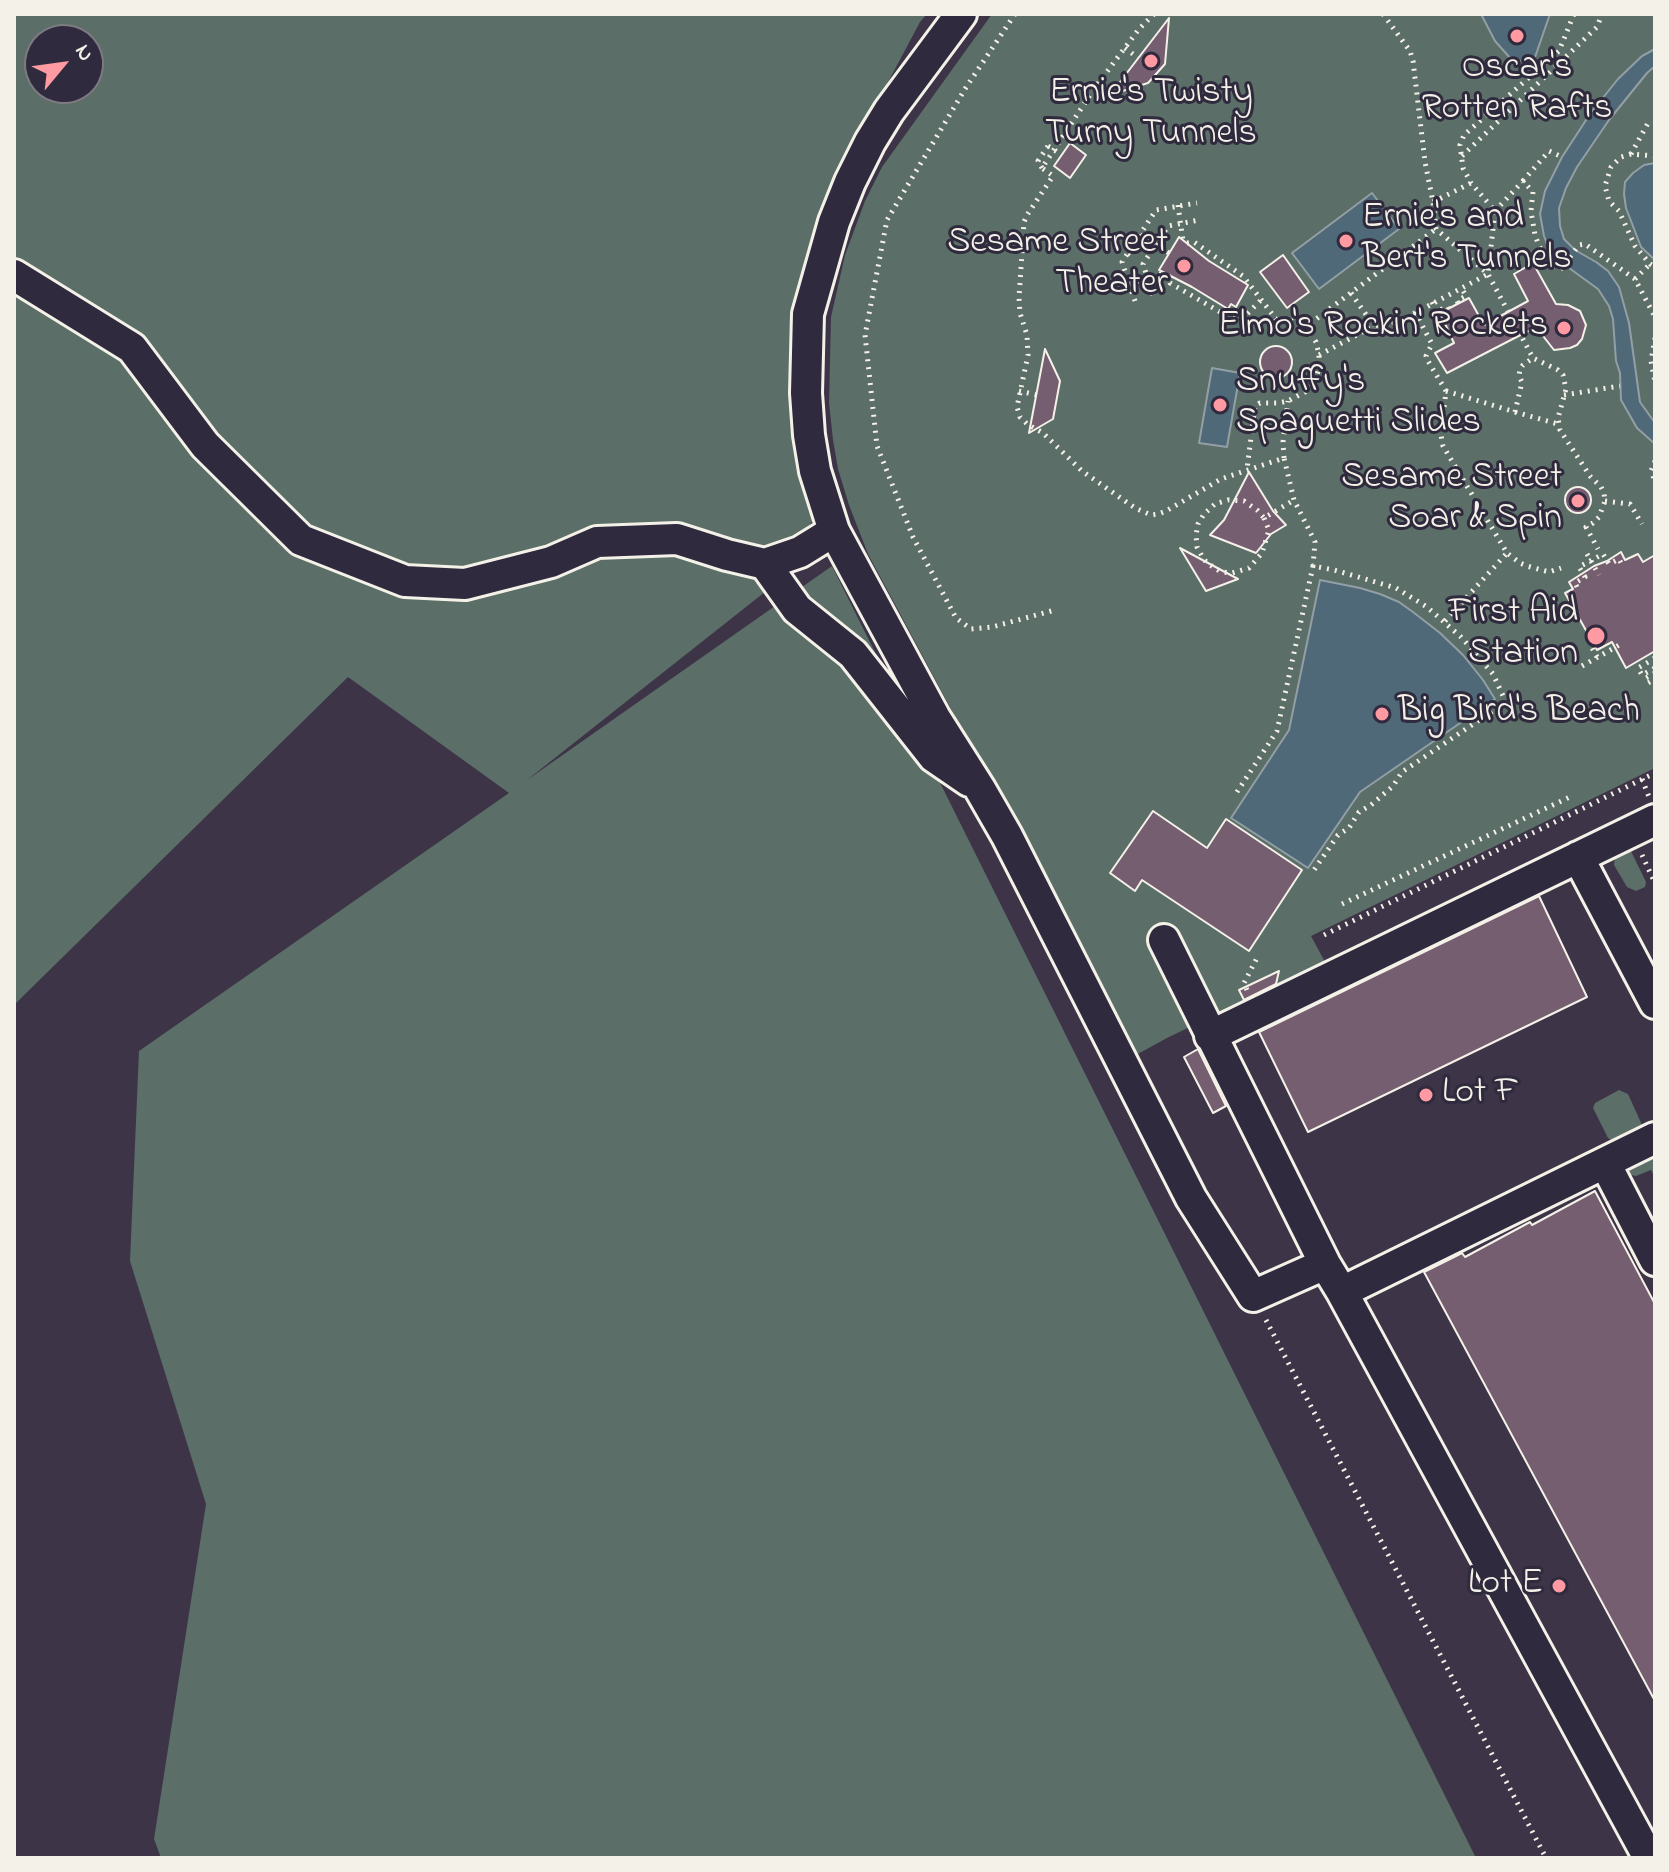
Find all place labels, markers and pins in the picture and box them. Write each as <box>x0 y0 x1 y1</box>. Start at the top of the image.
marker: Oscar's Rotten Rafts <box>1508 27 1526 45</box>
place label: Oscar's Rotten Rafts <box>1422 48 1612 133</box>
marker: Ernie's Twisty Turny Tunnels <box>1142 52 1160 70</box>
place label: Ernie's Twisty Turny Tunnels <box>1045 73 1257 158</box>
place label: Ernie's and Bert's Tunnels <box>1362 198 1572 283</box>
place label: Sesame Street Theater <box>947 223 1168 308</box>
marker: Ernie's and Bert's Tunnels <box>1337 232 1355 250</box>
marker: Sesame Street Theater <box>1175 257 1193 275</box>
place label: Elmo's Rockin' Rockets <box>1218 306 1548 350</box>
marker: Elmo's Rockin' Rockets <box>1555 319 1573 337</box>
place label: Snuffy's Spaguetti Slides <box>1236 362 1481 447</box>
marker: Snuffy's Spaguetti Slides <box>1211 396 1229 414</box>
place label: Sesame Street Soar & Spin <box>1341 458 1562 543</box>
marker: Sesame Street Soar & Spin <box>1569 492 1587 510</box>
place label: First Aid Station <box>1449 593 1578 678</box>
marker: First Aid Station <box>1585 625 1607 647</box>
place label: Big Bird's Beach <box>1398 692 1640 736</box>
marker: Big Bird's Beach <box>1373 705 1391 723</box>
place label: Lot F <box>1442 1073 1518 1117</box>
marker: Lot F <box>1417 1086 1435 1104</box>
place label: Lot E <box>1468 1564 1543 1608</box>
marker: Lot E <box>1550 1577 1568 1595</box>

